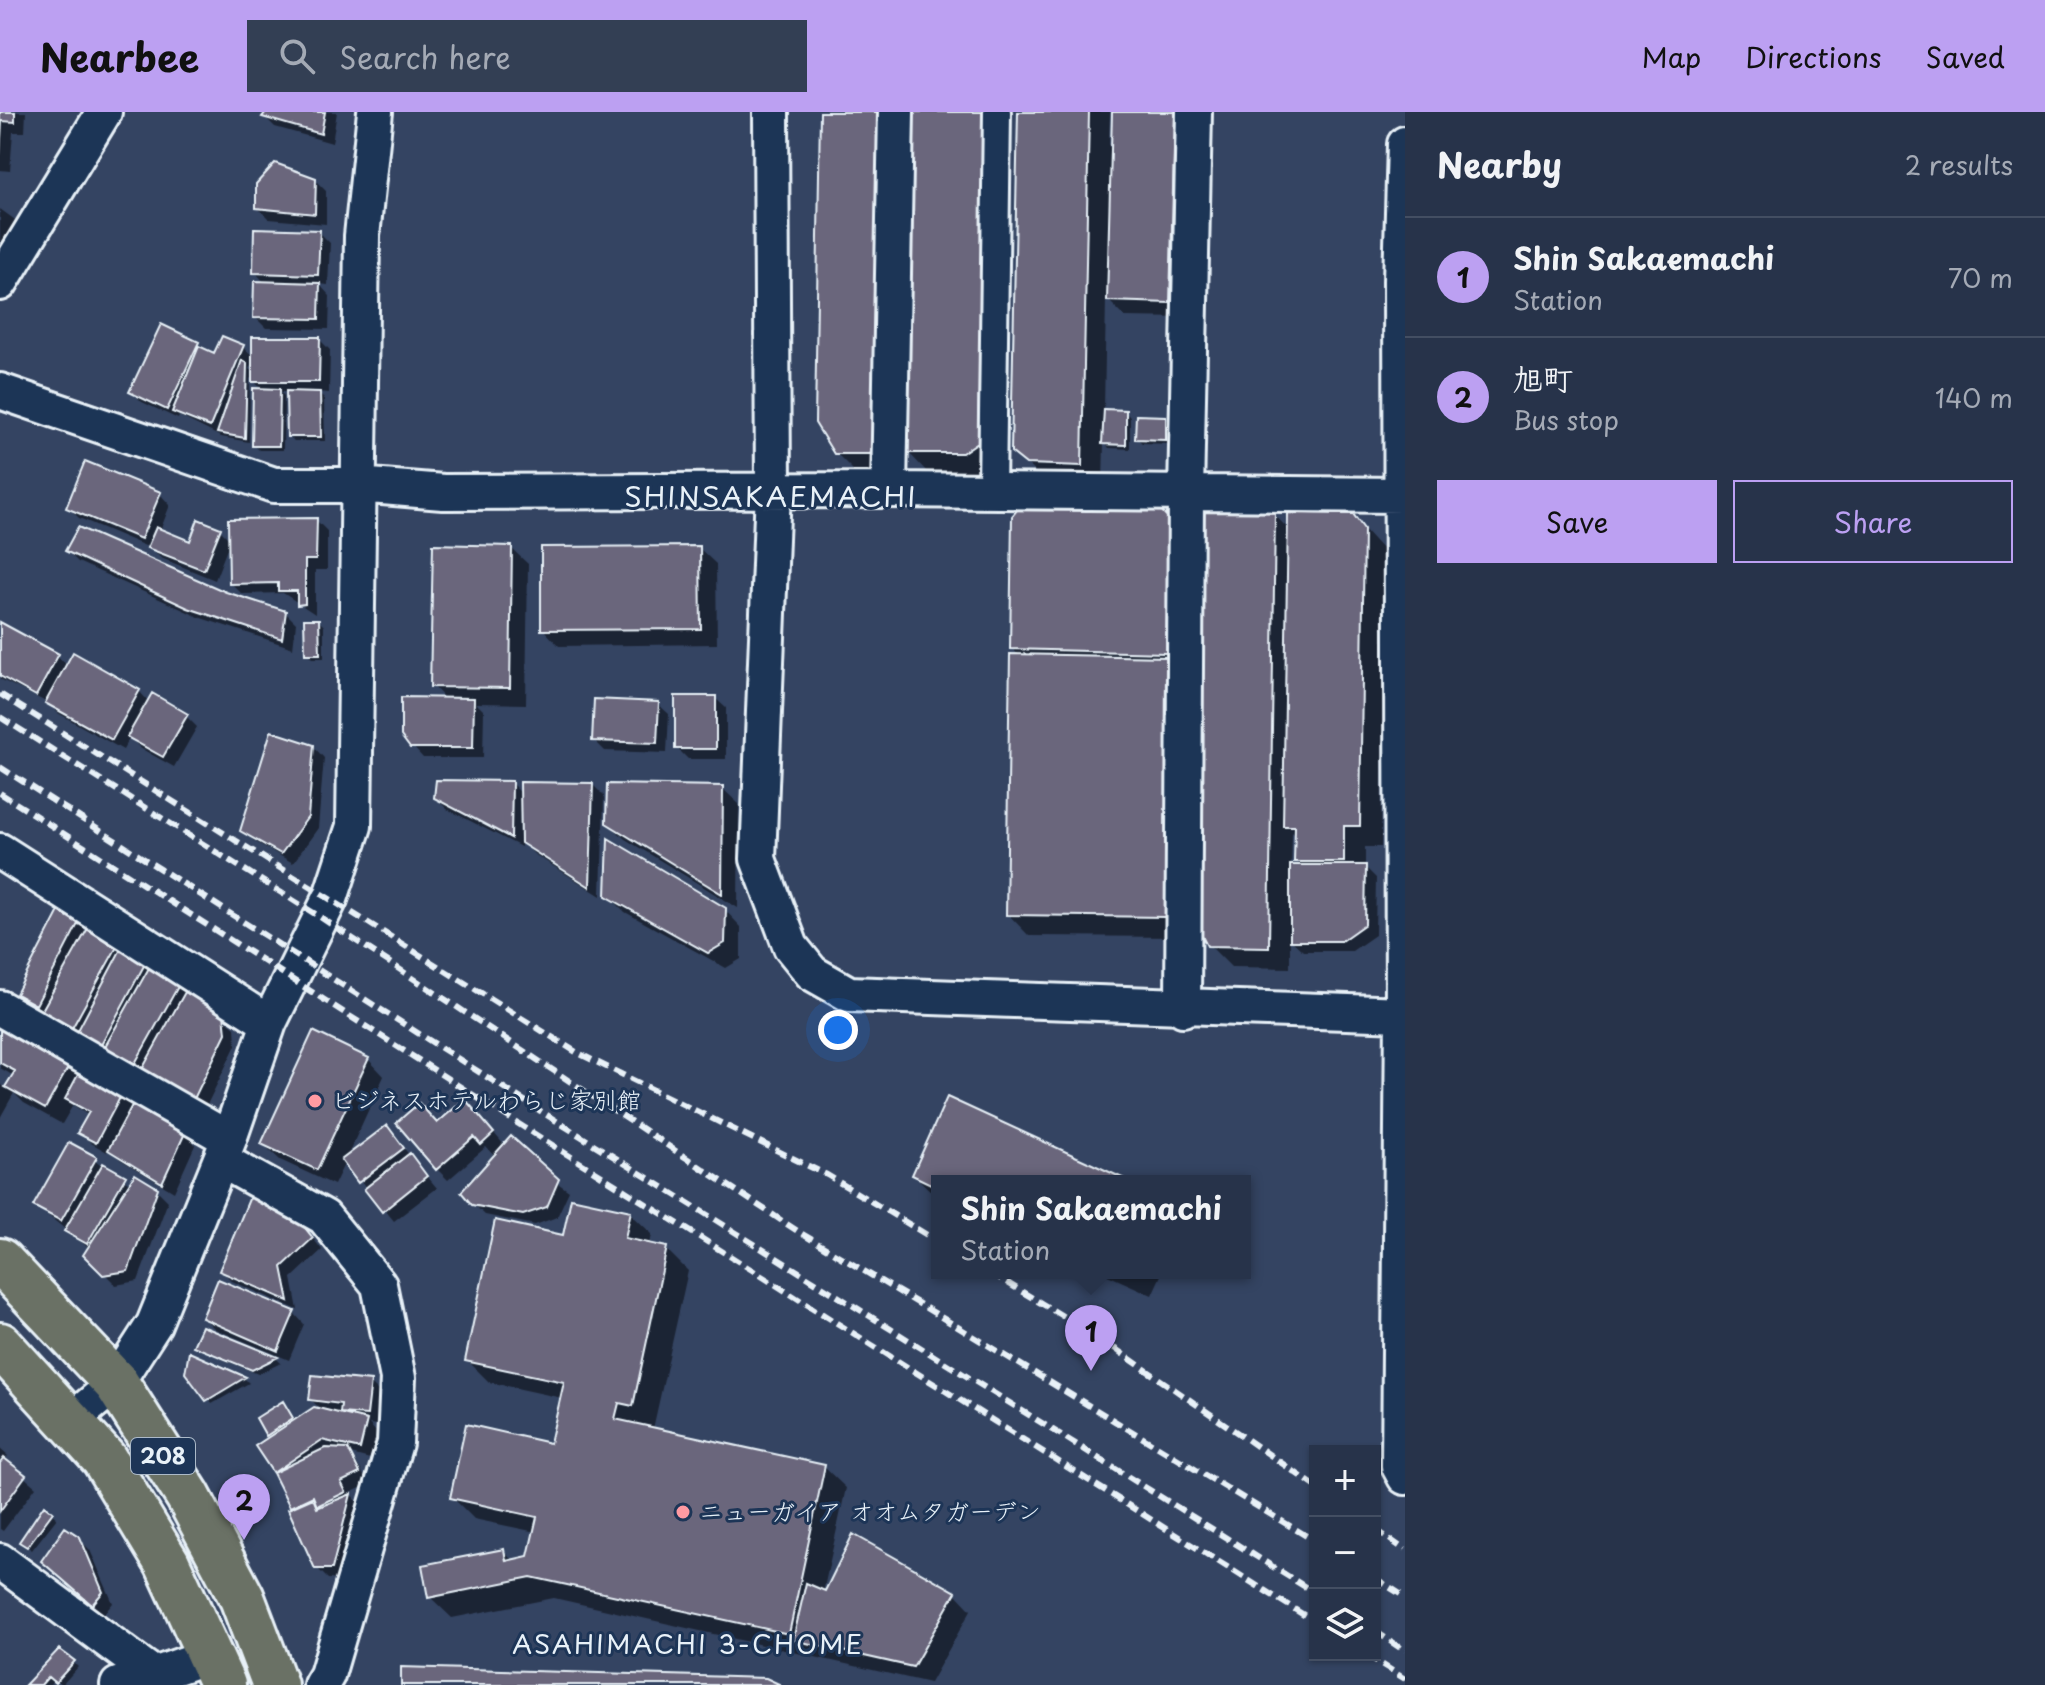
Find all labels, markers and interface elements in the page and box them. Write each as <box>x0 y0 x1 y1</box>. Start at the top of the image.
search box <box>247 20 807 92</box>
text: Nearbee <box>40 28 199 85</box>
icon: search <box>275 34 319 78</box>
text: Search here <box>339 34 511 79</box>
text: Map <box>1642 35 1701 78</box>
text: Directions <box>1745 35 1882 78</box>
text: Saved <box>1926 35 2005 78</box>
text: Nearby <box>1437 138 1562 190</box>
text: 2 results <box>1905 145 2013 184</box>
text: Shin Sakaemachi <box>1513 235 1774 280</box>
text: 1 <box>1457 258 1469 297</box>
text: 70 m <box>1948 258 2013 297</box>
text: Station <box>1513 280 1603 319</box>
text: 旭町 <box>1513 355 1573 400</box>
text: 2 <box>1454 378 1472 417</box>
text: 140 m <box>1935 378 2013 417</box>
text: Bus stop <box>1513 400 1619 439</box>
district label: SHINSAKAEMACHI <box>624 474 918 517</box>
button: Save <box>1437 480 1717 563</box>
button: Share <box>1733 480 2013 563</box>
your location <box>818 1010 858 1050</box>
place label: ビジネスホテルわらじ家別館 <box>331 1081 641 1117</box>
marker: ビジネスホテルわらじ家別館 <box>306 1092 324 1110</box>
popup <box>931 1175 1251 1279</box>
text: Shin Sakaemachi <box>960 1185 1222 1230</box>
text: Station <box>960 1230 1050 1269</box>
pin: 1 <box>1065 1305 1117 1371</box>
road number: 208 <box>131 1438 195 1474</box>
map controls <box>1309 1445 1381 1661</box>
button: + <box>1309 1445 1381 1517</box>
pin: 2 <box>218 1474 270 1540</box>
place label: ニューガイア オオムタガーデン <box>699 1492 1041 1528</box>
marker: ニューガイア オオムタガーデン <box>674 1503 692 1521</box>
button: − <box>1309 1517 1381 1589</box>
button: layers <box>1309 1589 1381 1661</box>
district label: ASAHIMACHI 3-CHOME <box>512 1624 864 1663</box>

